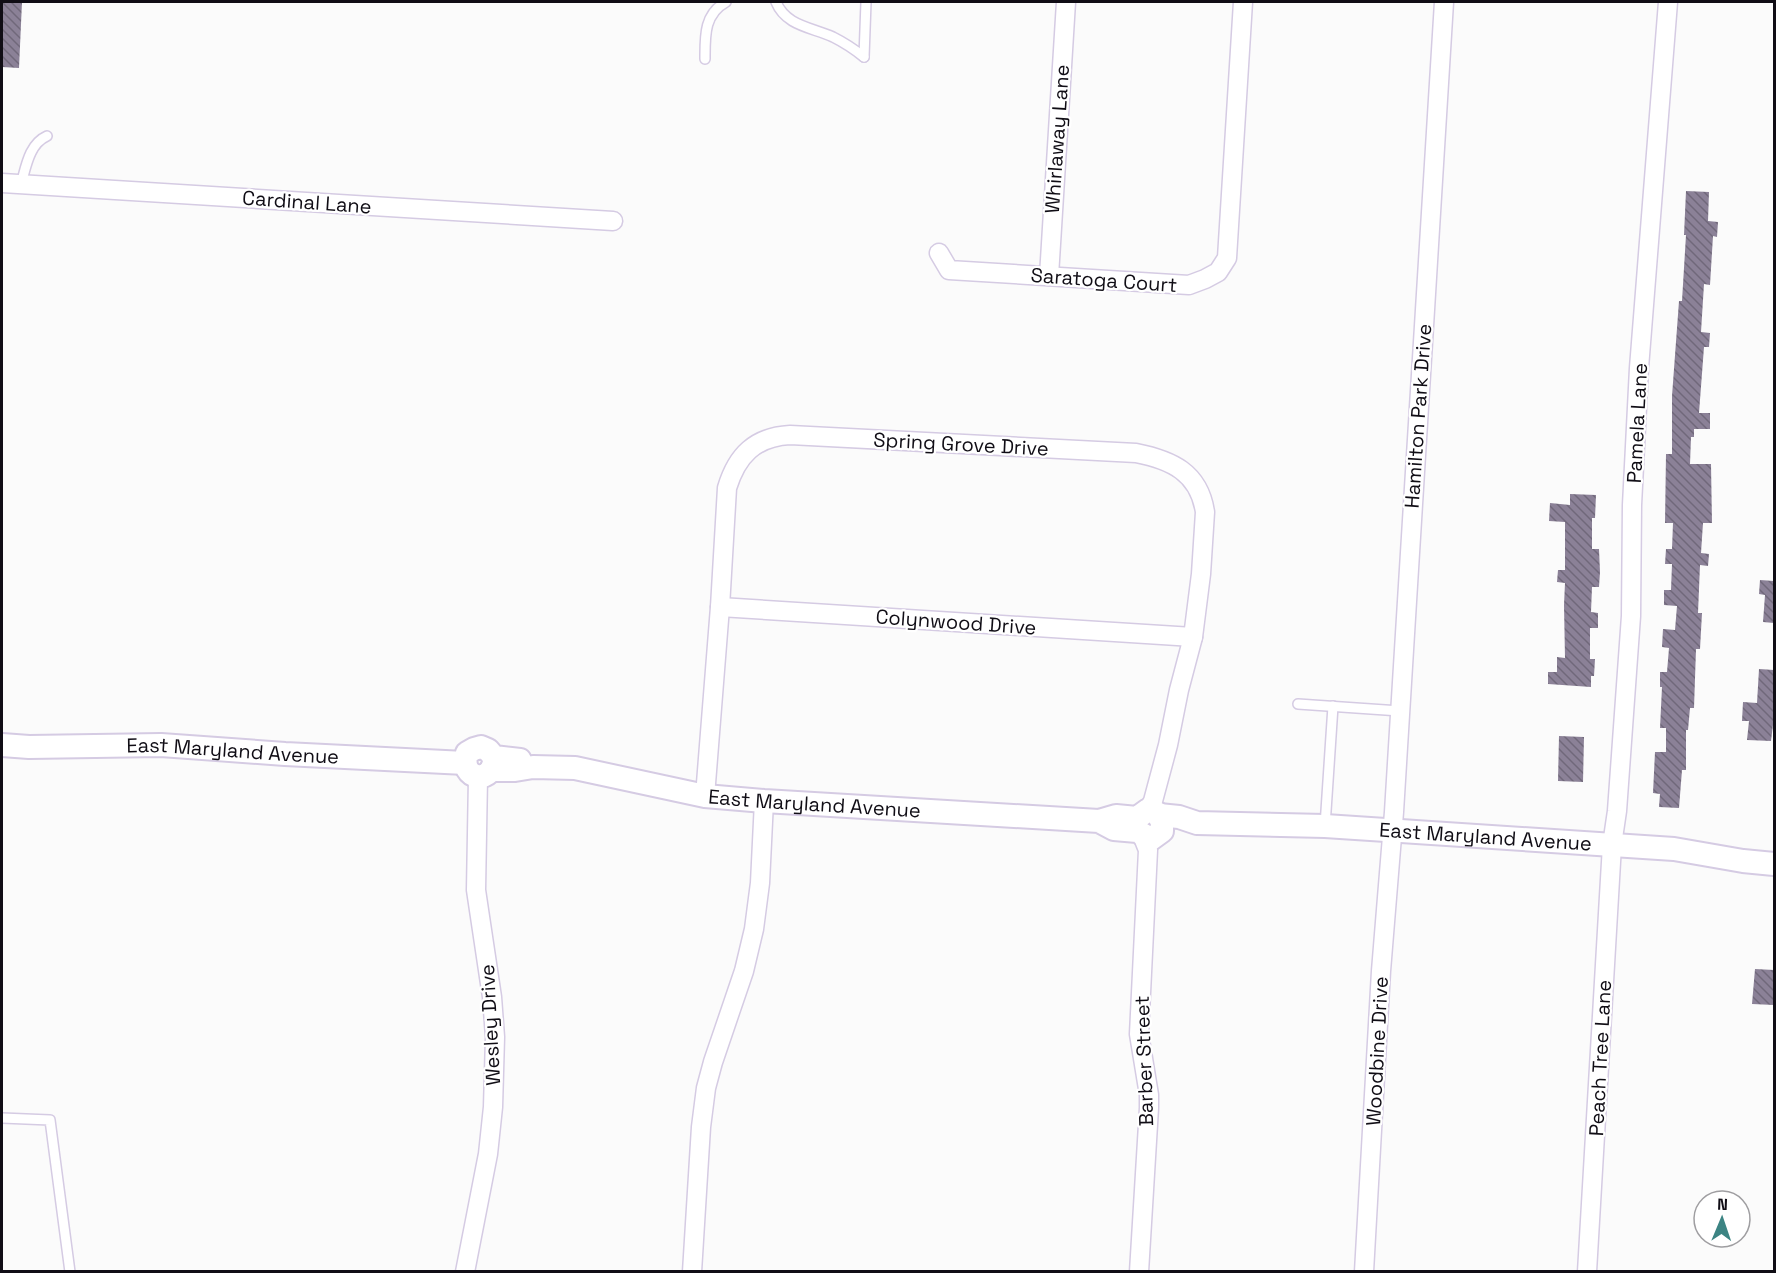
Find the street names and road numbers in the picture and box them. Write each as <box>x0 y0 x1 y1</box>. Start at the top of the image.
street label: Whirlaway Lane <box>1039 64 1075 214</box>
street label: Cardinal Lane <box>241 185 373 219</box>
street label: Saratoga Court <box>1030 262 1178 298</box>
street label: Hamilton Park Drive <box>1399 323 1437 509</box>
street label: Pamela Lane <box>1621 362 1653 484</box>
street label: Spring Grove Drive <box>873 426 1049 462</box>
street label: Colynwood Drive <box>875 603 1037 641</box>
street label: East Maryland Avenue <box>126 732 340 770</box>
street label: East Maryland Avenue <box>707 783 922 823</box>
street label: East Maryland Avenue <box>1378 817 1593 857</box>
street label: Wesley Drive <box>474 964 506 1086</box>
street label: Woodbine Drive <box>1360 976 1394 1126</box>
street label: Peach Tree Lane <box>1583 979 1617 1137</box>
street label: Barber Street <box>1129 995 1159 1127</box>

